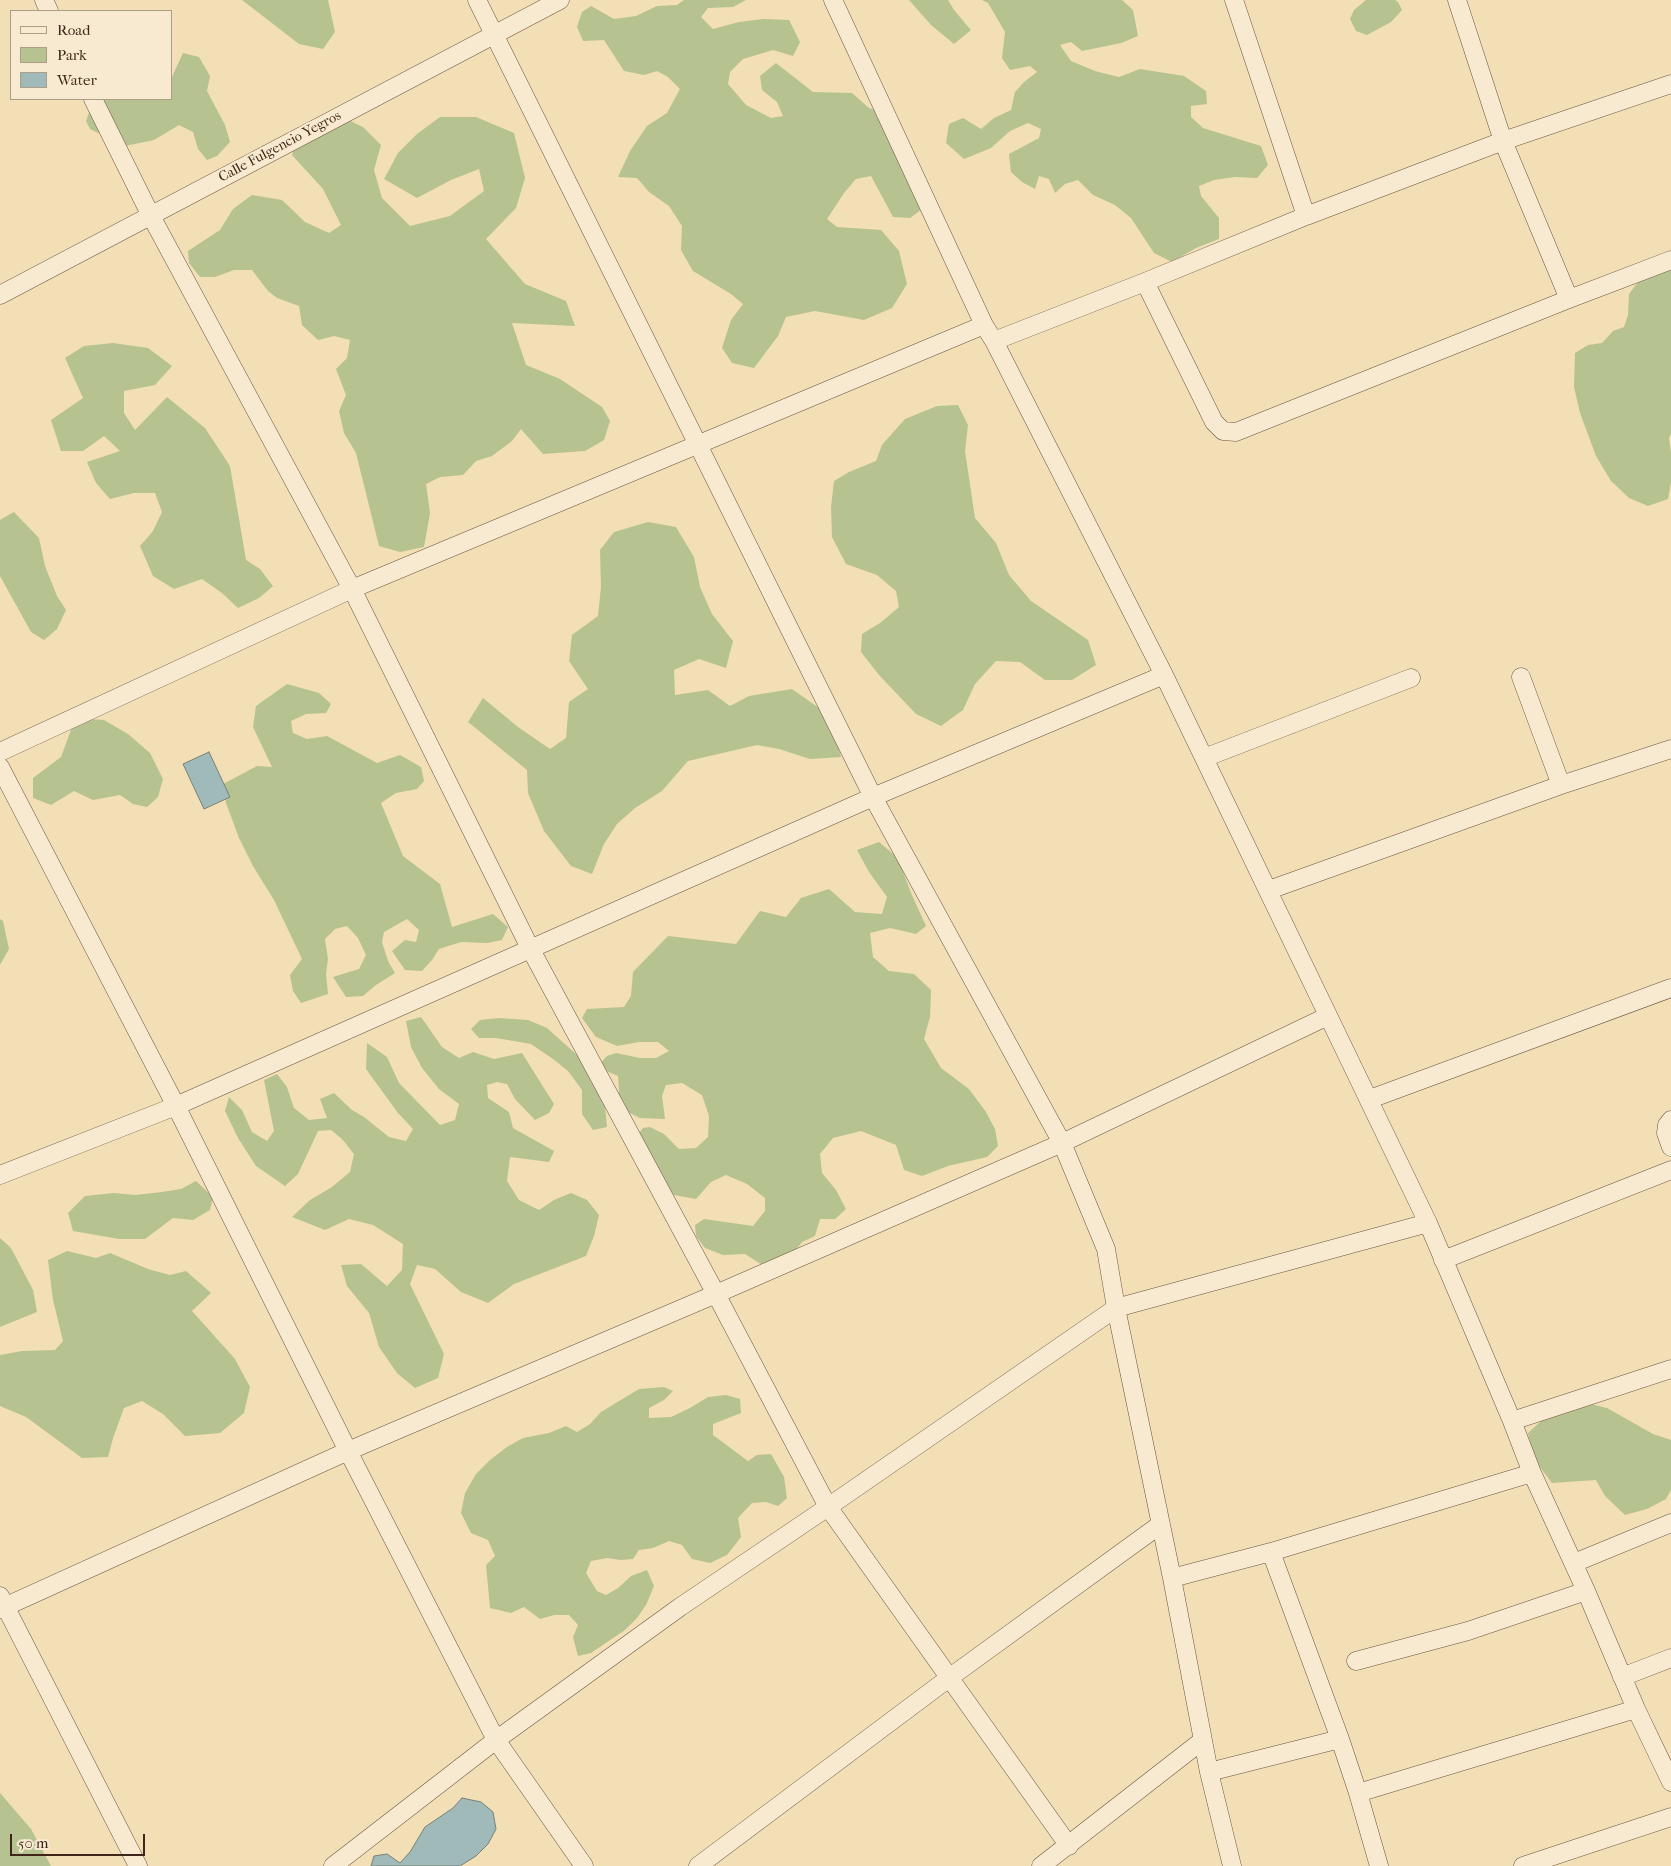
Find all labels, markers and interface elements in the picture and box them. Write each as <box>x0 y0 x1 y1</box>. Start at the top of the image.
legend <box>10 10 172 100</box>
text: Road <box>57 21 90 39</box>
text: Park <box>57 46 87 64</box>
text: Water <box>57 71 97 89</box>
street label: Calle Fulgencio Yegros <box>216 108 344 186</box>
scale bar <box>12 1824 148 1856</box>
text: 50 m <box>18 1834 48 1852</box>

